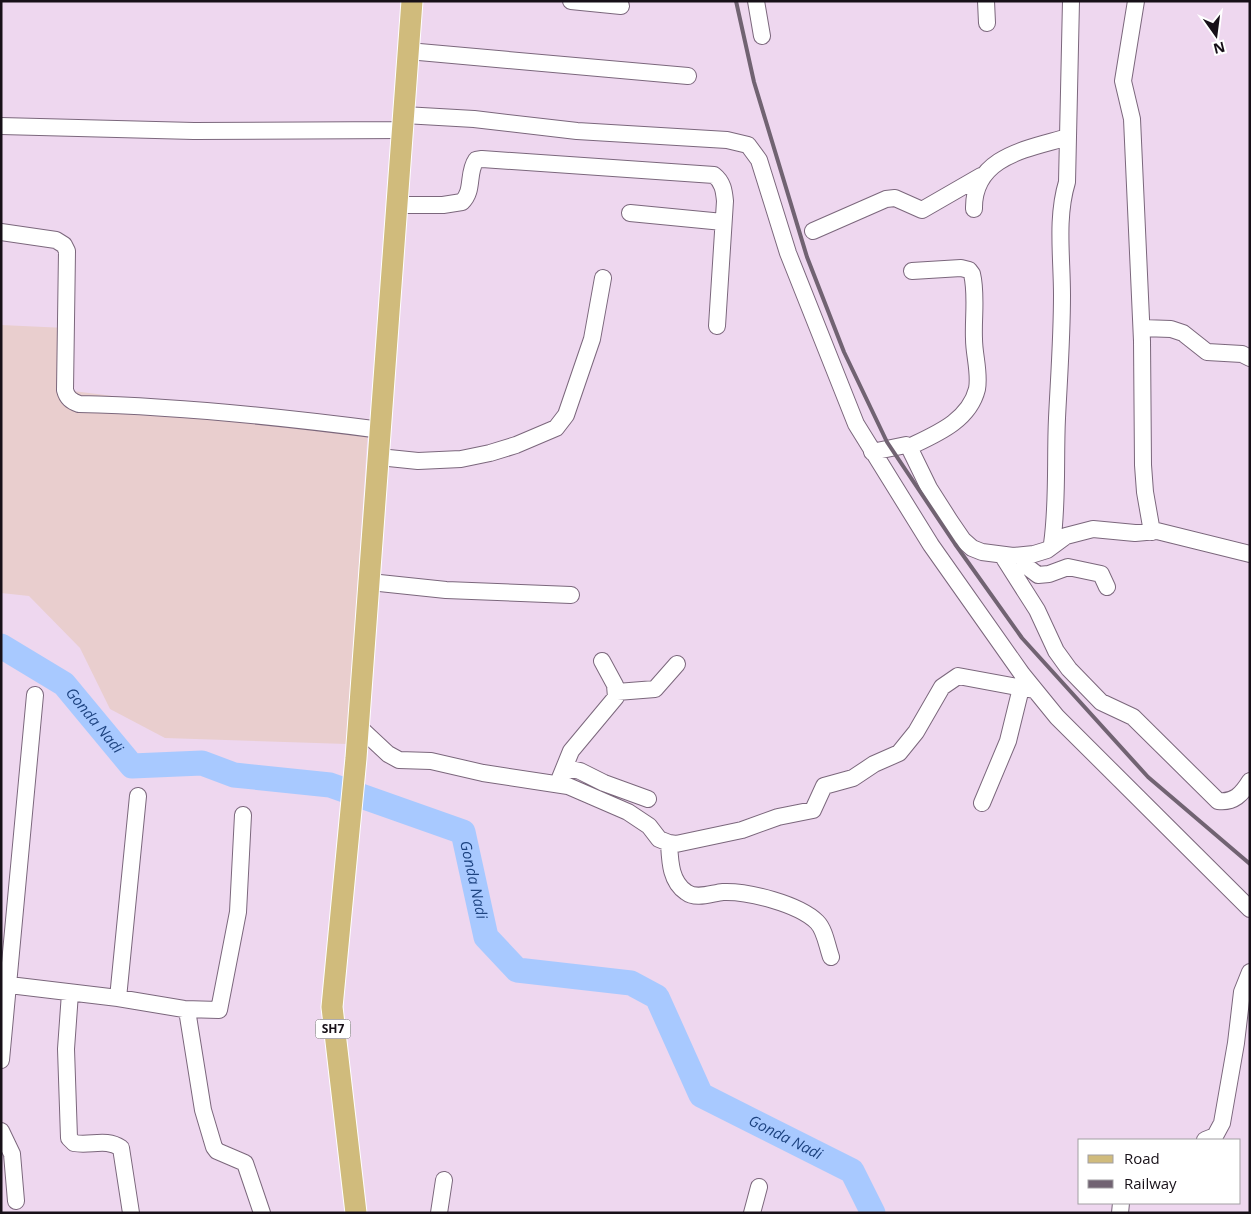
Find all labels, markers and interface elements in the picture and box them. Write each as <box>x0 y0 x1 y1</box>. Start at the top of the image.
north arrow <box>1191 10 1241 60</box>
text: N <box>1211 38 1227 59</box>
water label: Gonda Nadi <box>62 683 128 757</box>
water label: Gonda Nadi <box>456 839 493 921</box>
road number: SH7 <box>316 1020 350 1038</box>
water label: Gonda Nadi <box>746 1110 826 1164</box>
legend <box>1078 1139 1241 1204</box>
text: Road <box>1124 1148 1160 1168</box>
text: Railway <box>1124 1173 1177 1193</box>

